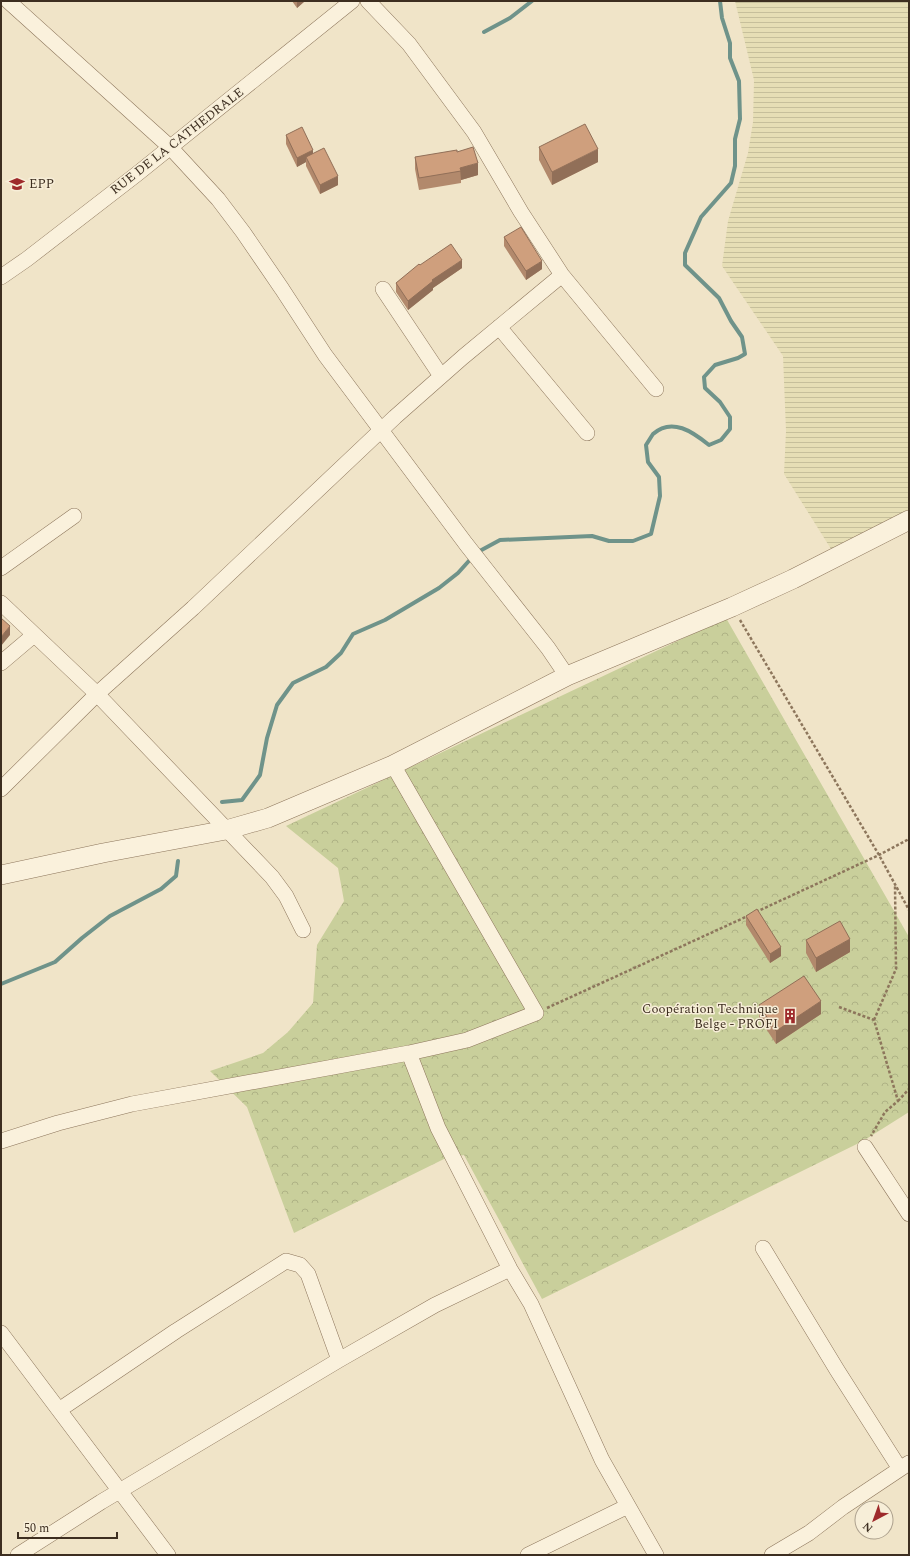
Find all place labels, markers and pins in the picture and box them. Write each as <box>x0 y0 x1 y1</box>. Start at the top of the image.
place label: EPP <box>29 174 54 194</box>
school or university icon: EPP <box>8 175 26 193</box>
place label: Coopération Technique Belge - PROFI <box>642 999 778 1034</box>
building icon: Coopération Technique Belge - PROFI <box>781 1007 799 1025</box>

